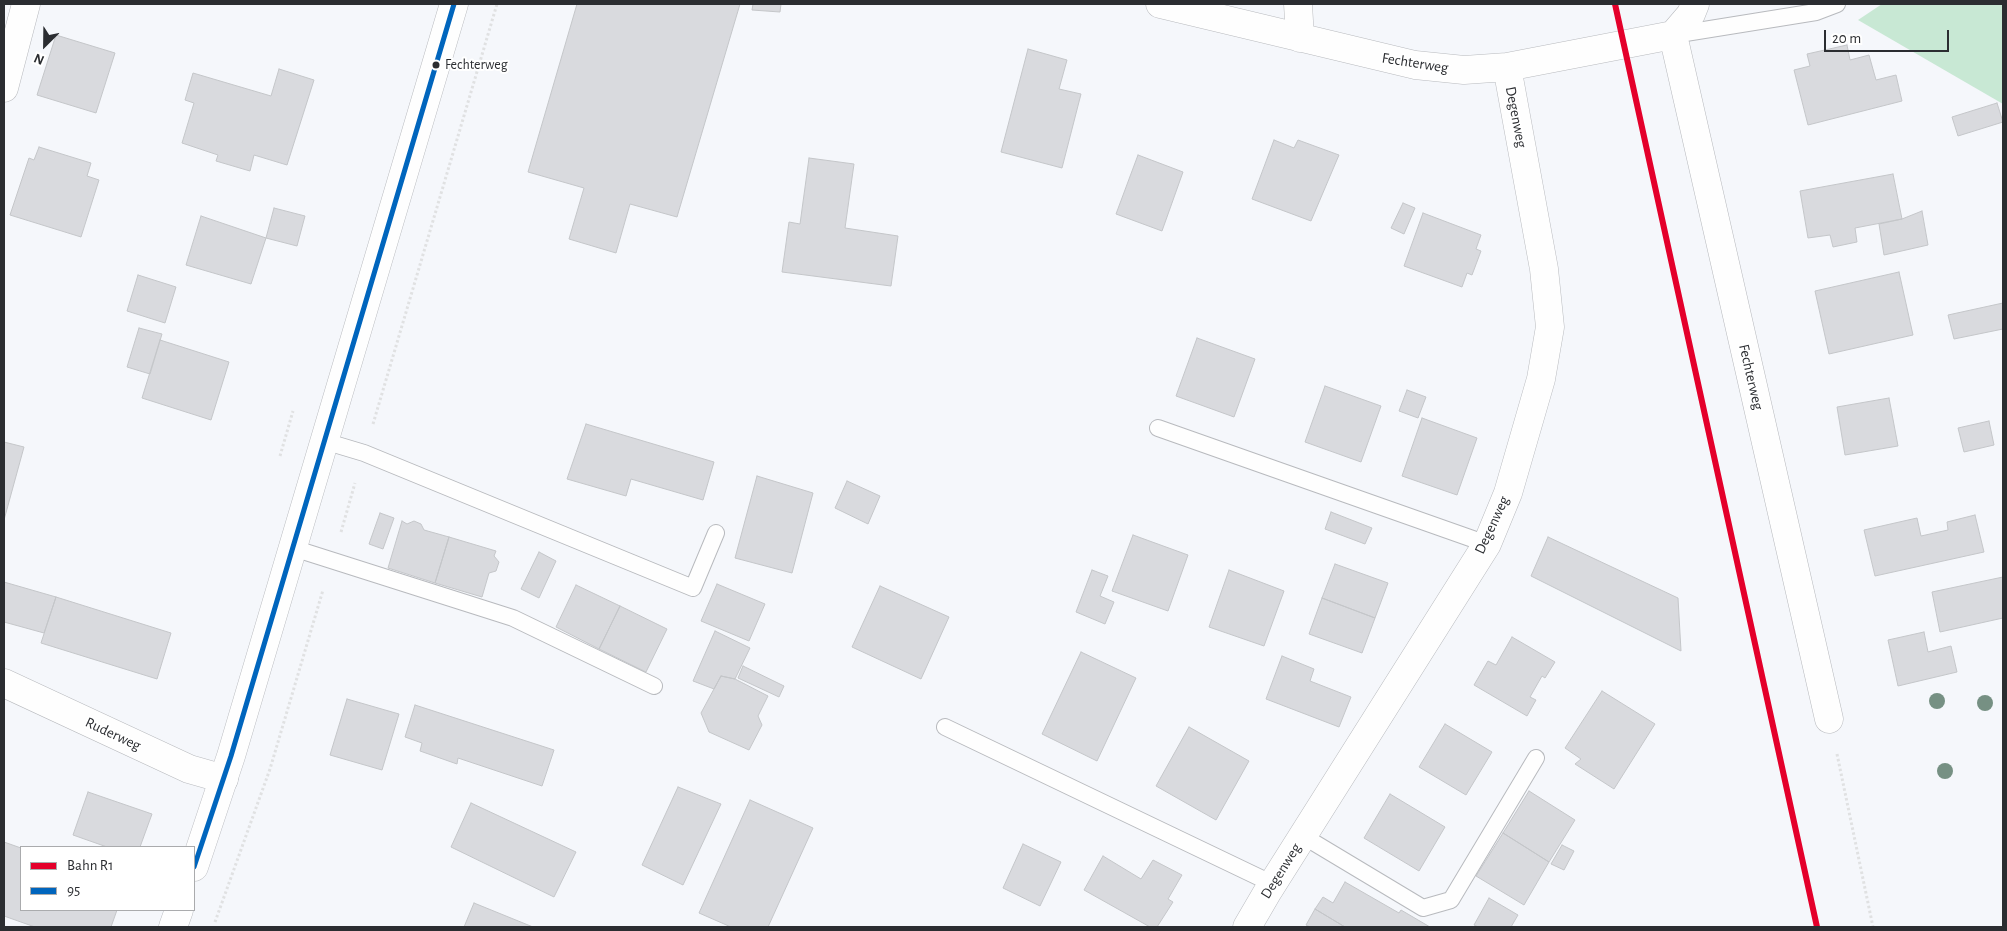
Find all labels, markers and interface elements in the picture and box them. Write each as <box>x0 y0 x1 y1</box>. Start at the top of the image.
north arrow <box>20 20 70 70</box>
scale bar <box>1827 20 1952 52</box>
text: 20 m <box>1832 31 1861 46</box>
street label: Fechterweg <box>1381 49 1449 77</box>
text: N <box>32 50 46 67</box>
place label: Fechterweg <box>445 57 507 73</box>
marker: Fechterweg <box>431 60 441 70</box>
street label: Degenweg <box>1501 85 1531 149</box>
street label: Fechterweg <box>1735 342 1767 412</box>
street label: Degenweg <box>1471 493 1513 557</box>
street label: Ruderweg <box>82 713 144 755</box>
street label: Degenweg <box>1257 840 1305 902</box>
legend <box>20 846 195 911</box>
text: Bahn R1 <box>67 858 113 873</box>
text: 95 <box>67 883 80 898</box>

